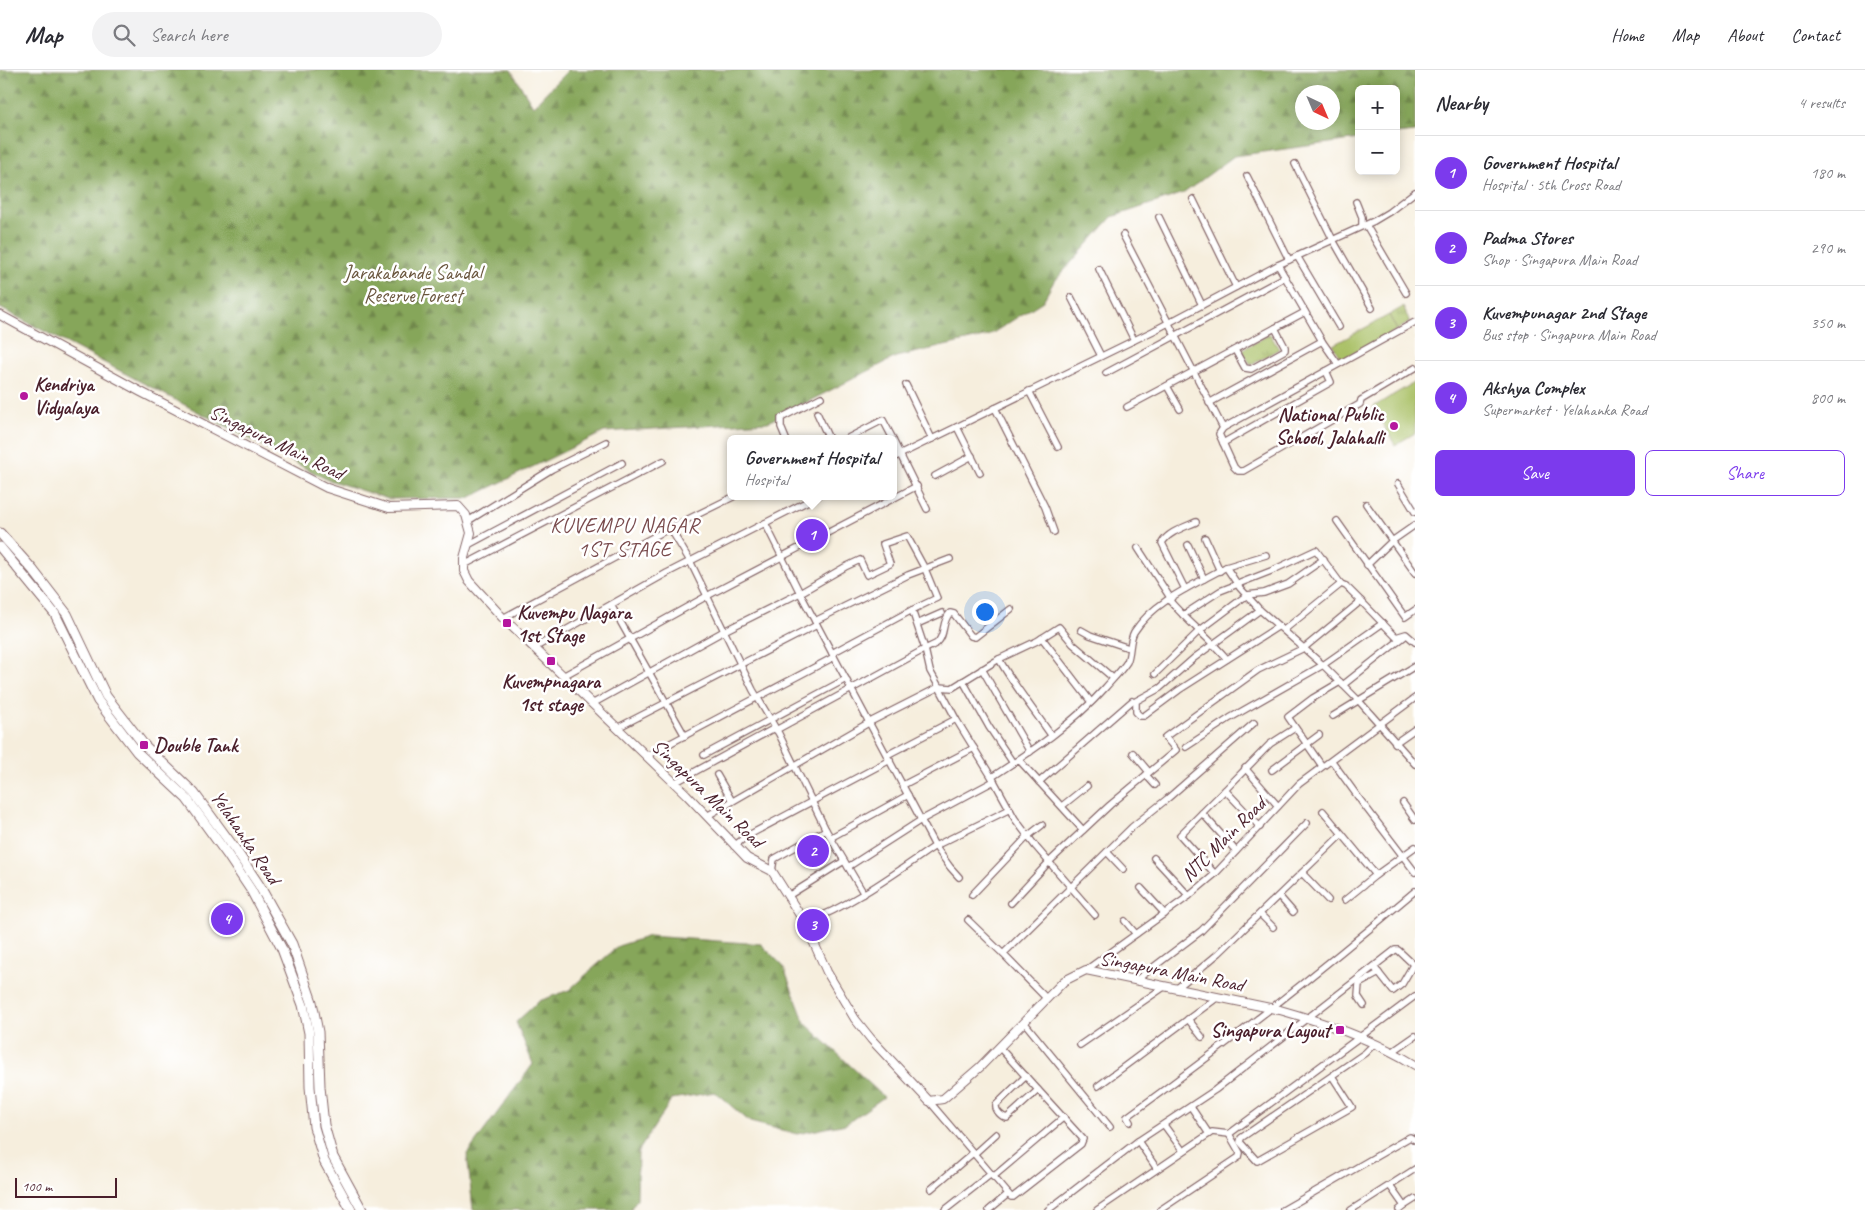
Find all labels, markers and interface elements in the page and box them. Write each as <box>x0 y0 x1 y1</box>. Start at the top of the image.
search box <box>92 12 442 57</box>
text: Map <box>25 20 62 50</box>
icon: search <box>110 21 138 49</box>
text: Search here <box>150 23 228 47</box>
text: Home <box>1611 24 1644 46</box>
text: Map <box>1672 24 1699 46</box>
text: About <box>1727 24 1763 46</box>
text: Contact <box>1791 24 1840 46</box>
north arrow <box>1295 85 1340 130</box>
map controls <box>1355 85 1400 175</box>
button: + <box>1355 85 1400 130</box>
text: Nearby <box>1435 90 1488 116</box>
text: 4 results <box>1798 93 1845 113</box>
button: − <box>1355 130 1400 175</box>
text: Government Hospital <box>1482 151 1616 175</box>
text: 1 <box>1447 163 1455 183</box>
text: 180 m <box>1811 163 1845 183</box>
text: Hospital · 5th Cross Road <box>1482 175 1620 195</box>
text: Padma Stores <box>1482 226 1573 250</box>
text: 2 <box>1447 238 1455 258</box>
text: 290 m <box>1811 238 1845 258</box>
text: Shop · Singapura Main Road <box>1482 250 1637 270</box>
park label: Jarakabande Sandal Reserve Forest <box>343 260 486 308</box>
text: Kuvempunagar 2nd Stage <box>1482 301 1646 325</box>
text: 3 <box>1447 313 1455 333</box>
text: 350 m <box>1811 313 1845 333</box>
text: Bus stop · Singapura Main Road <box>1482 325 1656 345</box>
place label: Kendriya Vidyalaya <box>34 372 100 421</box>
text: Akshya Complex <box>1482 376 1585 400</box>
text: 4 <box>1447 388 1455 408</box>
text: 800 m <box>1811 388 1845 408</box>
marker: Kendriya Vidyalaya <box>18 390 30 402</box>
street label: Singapura Main Road <box>205 399 351 487</box>
text: Supermarket · Yelahanka Road <box>1482 400 1647 420</box>
place label: National Public School, Jalahalli <box>1276 402 1387 450</box>
marker: National Public School, Jalahalli <box>1388 420 1400 432</box>
popup <box>727 435 897 500</box>
text: Government Hospital <box>745 446 879 470</box>
button: Save <box>1435 450 1635 496</box>
button: Share <box>1645 450 1845 496</box>
text: Hospital <box>745 470 789 490</box>
district label: KUVEMPU NAGAR 1ST STAGE <box>550 512 701 562</box>
pin: 1 <box>796 516 828 554</box>
your location <box>972 599 998 625</box>
place label: Kuvempu Nagara 1st Stage <box>517 600 633 648</box>
marker: Kuvempu Nagara 1st Stage <box>501 617 513 629</box>
marker: Kuvempnagara 1st stage <box>545 655 557 667</box>
place label: Kuvempnagara 1st stage <box>502 669 602 717</box>
place label: Double Tank <box>154 733 240 758</box>
street label: Singapura Main Road <box>646 733 771 855</box>
marker: Double Tank <box>138 739 150 751</box>
street label: Yelahanka Road <box>205 786 288 892</box>
street label: NTC Main Road <box>1176 790 1273 887</box>
pin: 2 <box>797 832 829 870</box>
pin: 4 <box>211 900 243 938</box>
pin: 3 <box>797 906 829 944</box>
street label: Singapura Main Road <box>1098 945 1249 998</box>
place label: Singapura Layout <box>1211 1018 1333 1044</box>
marker: Singapura Layout <box>1334 1024 1346 1036</box>
scale bar <box>15 1175 118 1198</box>
text: 100 m <box>22 1178 52 1195</box>

